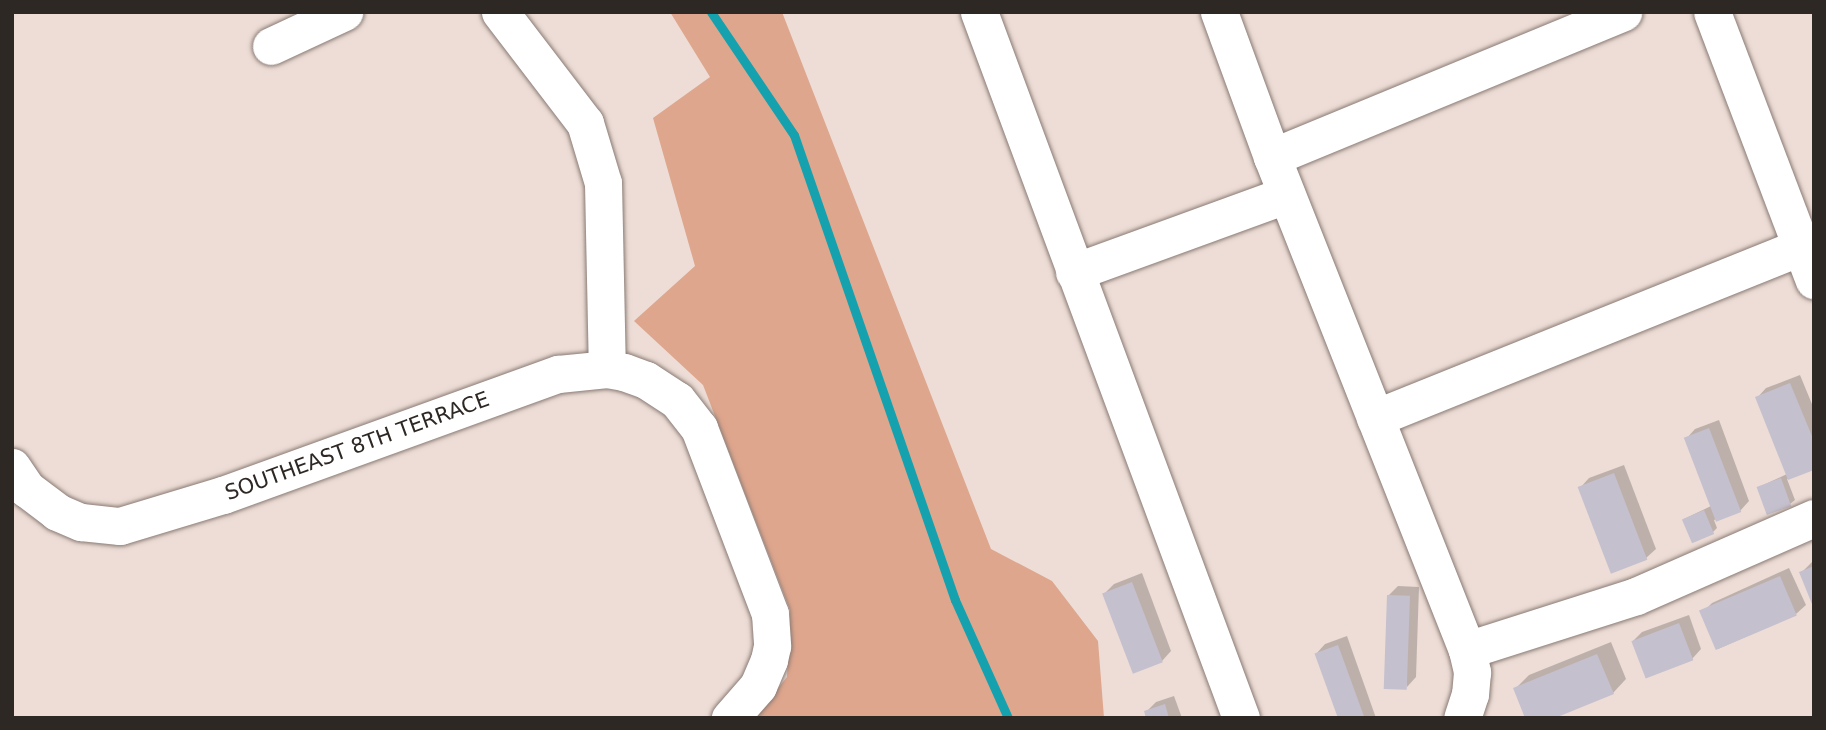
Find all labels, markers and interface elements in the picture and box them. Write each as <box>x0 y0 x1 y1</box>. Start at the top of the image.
street label: SOUTHEAST 8TH TERRACE <box>221 386 493 506</box>

